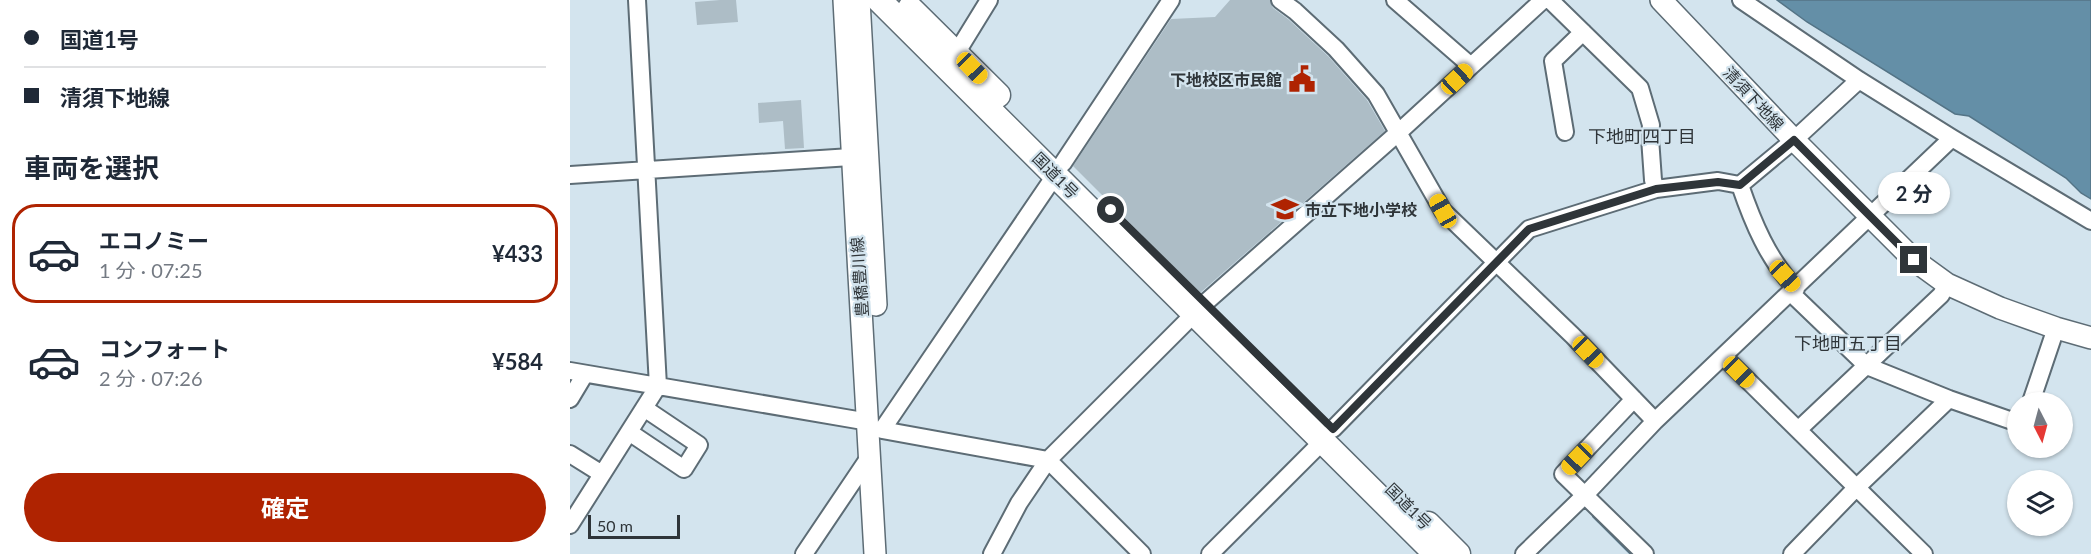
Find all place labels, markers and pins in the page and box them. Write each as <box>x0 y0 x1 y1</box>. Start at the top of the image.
public building icon: 下地校区市民館 <box>1287 64 1317 94</box>
place label: 下地校区市民館 <box>1170 70 1282 89</box>
school or university icon: 市立下地小学校 <box>1270 194 1300 224</box>
place label: 市立下地小学校 <box>1305 200 1417 219</box>

